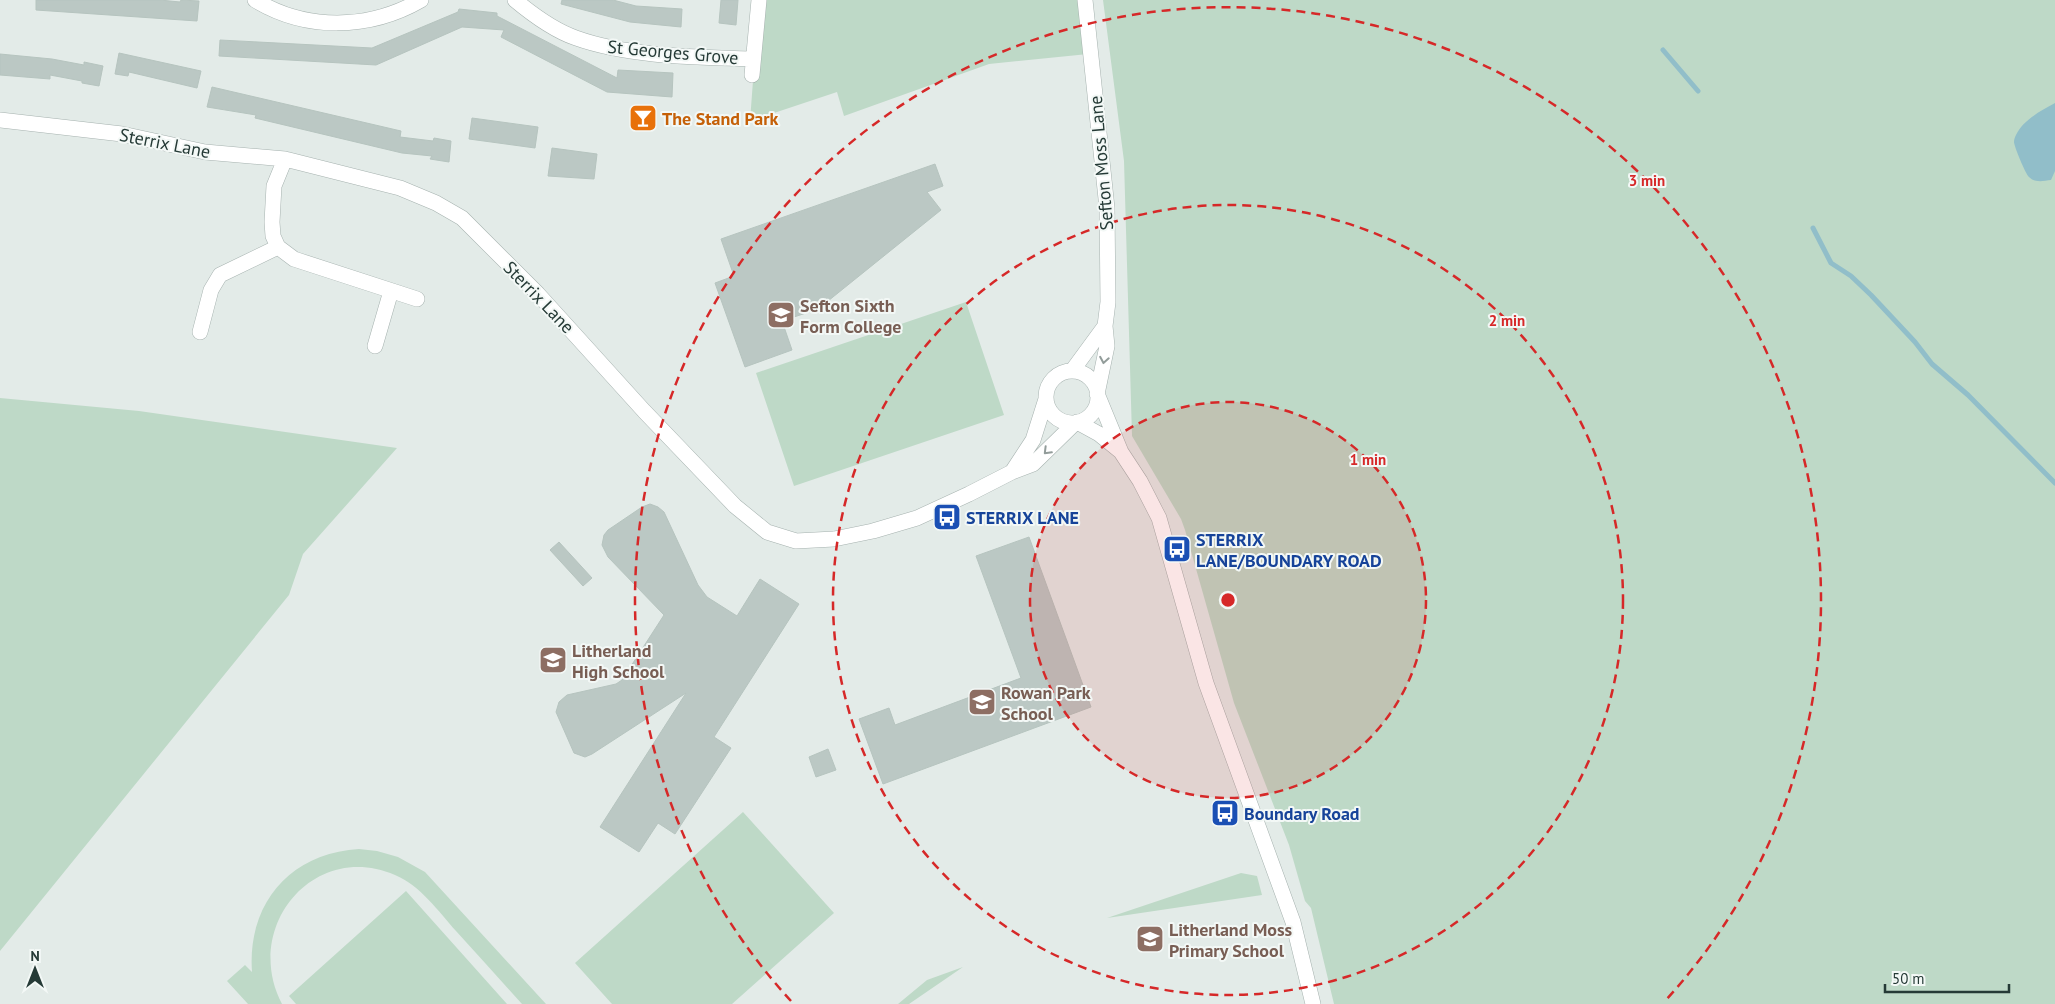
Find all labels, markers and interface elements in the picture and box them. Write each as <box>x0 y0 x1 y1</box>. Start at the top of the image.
street label: St Georges Grove <box>606 35 740 69</box>
street label: Sefton Moss Lane <box>1084 95 1118 231</box>
bar icon: The Stand Park <box>628 103 658 133</box>
place label: The Stand Park <box>662 107 779 130</box>
street label: Sterrix Lane <box>118 123 212 163</box>
text: 3 min <box>1629 171 1665 190</box>
street label: Sterrix Lane <box>499 256 579 338</box>
place label: Sefton Sixth Form College <box>800 294 901 338</box>
school or university icon: Sefton Sixth Form College <box>766 300 796 330</box>
text: 2 min <box>1489 311 1525 330</box>
one-way arrow <box>1100 356 1110 365</box>
one-way arrow <box>1043 446 1052 455</box>
text: 1 min <box>1350 450 1386 469</box>
bus stop icon: STERRIX LANE <box>932 502 962 532</box>
place label: STERRIX LANE <box>966 506 1079 529</box>
place label: STERRIX LANE/BOUNDARY ROAD <box>1196 528 1382 572</box>
bus stop icon: STERRIX LANE/BOUNDARY ROAD <box>1162 534 1192 564</box>
centre of rings <box>1219 591 1237 609</box>
place label: Litherland High School <box>572 639 665 683</box>
school or university icon: Litherland High School <box>538 645 568 675</box>
place label: Rowan Park School <box>1001 681 1091 725</box>
school or university icon: Rowan Park School <box>967 687 997 717</box>
bus stop icon: Boundary Road <box>1210 798 1240 828</box>
place label: Boundary Road <box>1244 802 1360 825</box>
place label: Litherland Moss Primary School <box>1169 918 1293 962</box>
school or university icon: Litherland Moss Primary School <box>1135 924 1165 954</box>
north arrow <box>10 944 60 994</box>
text: N <box>30 947 40 965</box>
scale bar <box>1885 962 2009 994</box>
text: 50 m <box>1892 969 1925 988</box>

